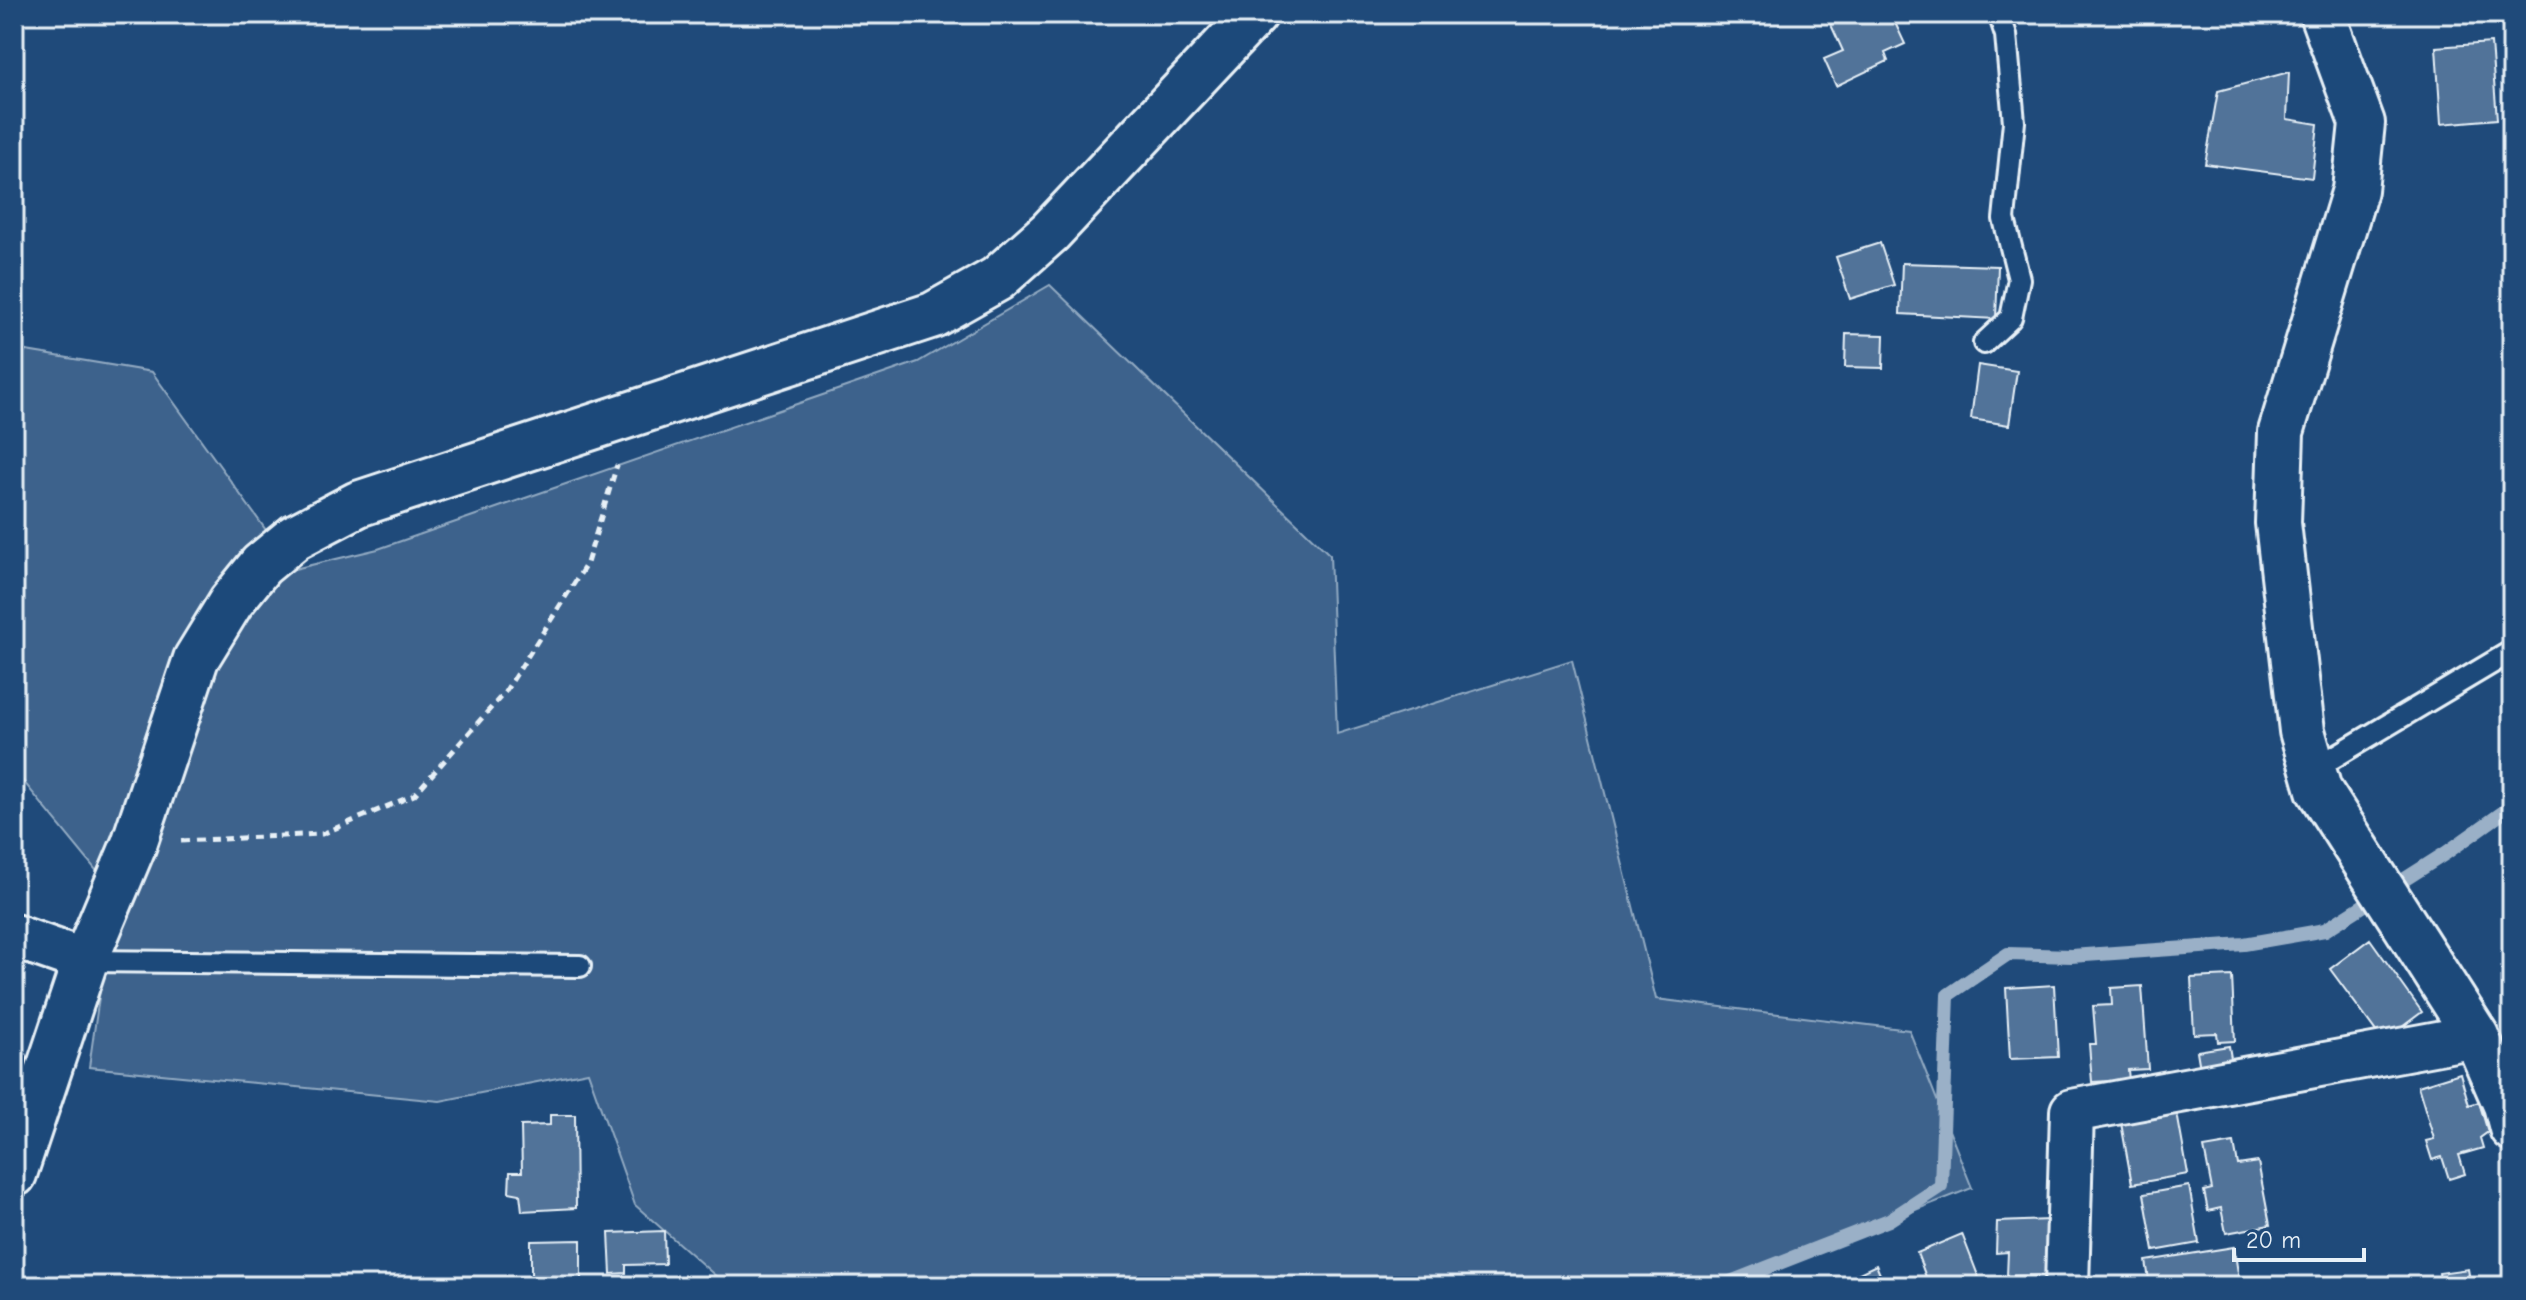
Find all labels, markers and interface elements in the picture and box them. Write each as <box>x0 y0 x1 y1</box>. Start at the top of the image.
scale bar <box>2234 1212 2364 1262</box>
text: 20 m <box>2246 1226 2301 1254</box>

